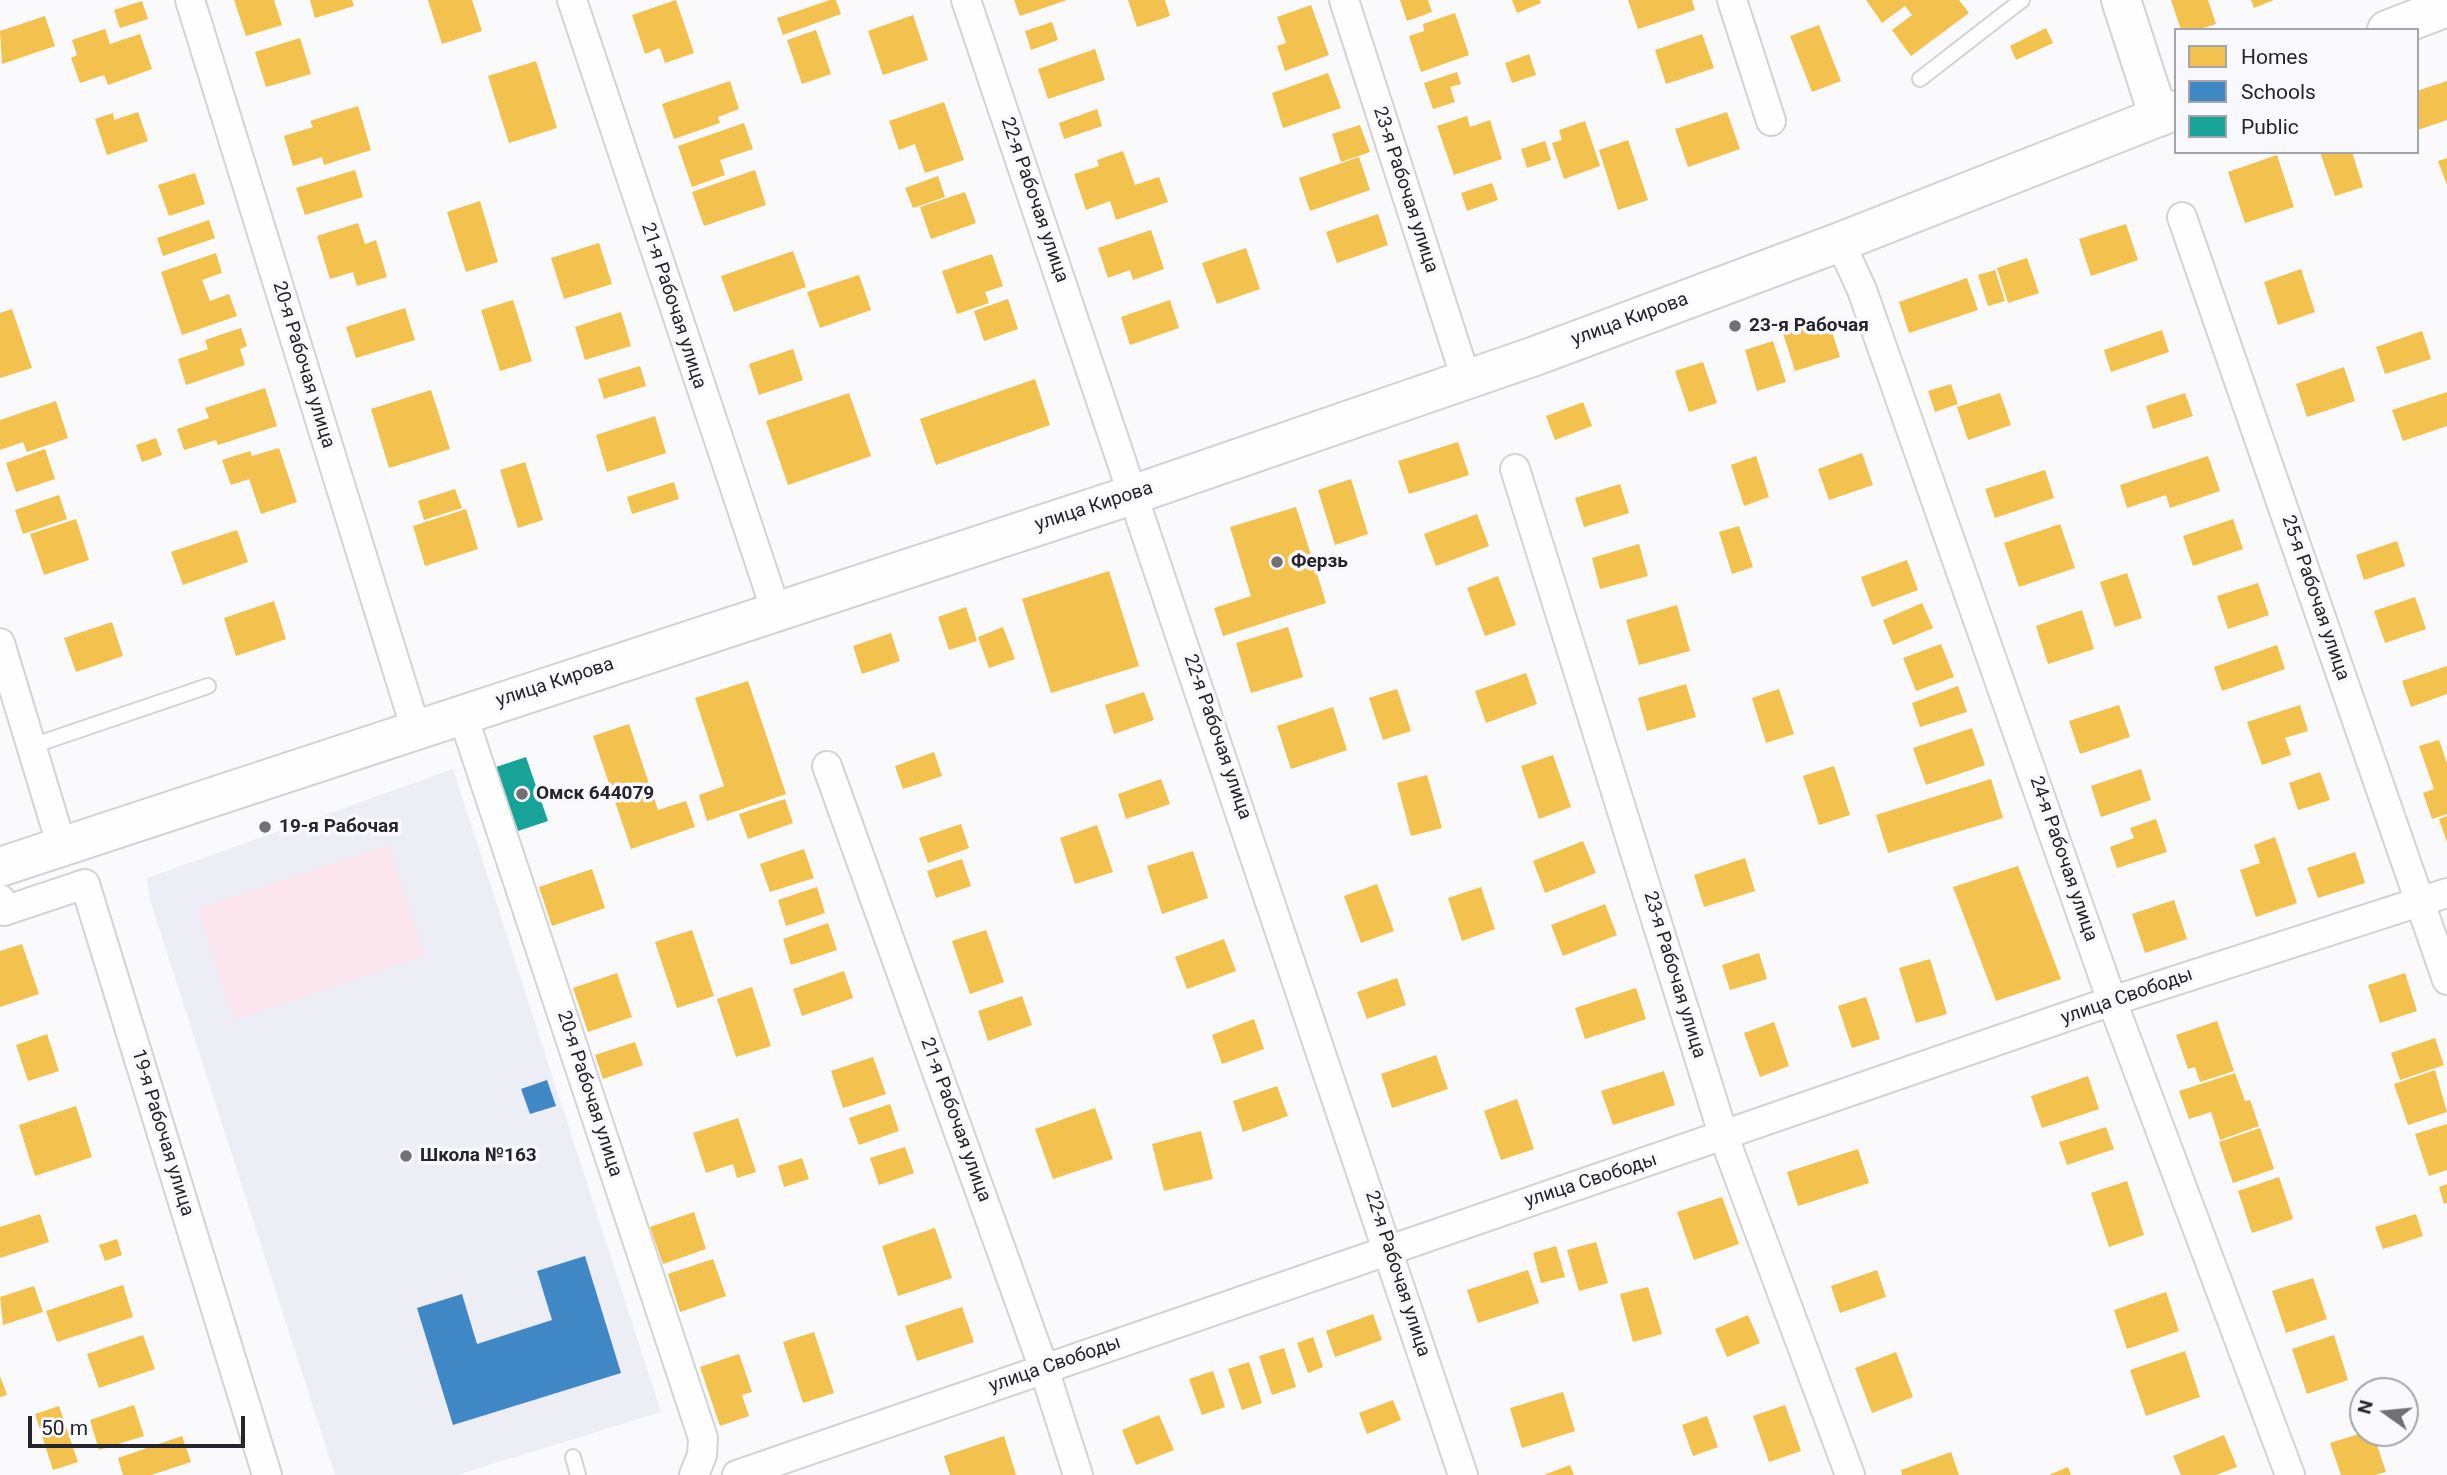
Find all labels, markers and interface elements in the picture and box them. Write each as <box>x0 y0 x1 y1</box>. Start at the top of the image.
legend <box>2174 28 2419 154</box>
text: Homes <box>2241 45 2308 69</box>
text: Schools <box>2241 80 2316 104</box>
street label: 23-я Рабочая улица <box>1367 104 1443 276</box>
street label: 22-я Рабочая улица <box>995 114 1073 286</box>
text: Public <box>2241 115 2299 139</box>
street label: 21-я Рабочая улица <box>635 220 711 392</box>
street label: 20-я Рабочая улица <box>267 279 339 451</box>
street label: улица Кирова <box>1569 288 1691 352</box>
place label: 23-я Рабочая <box>1749 315 1869 337</box>
marker: 23-я Рабочая <box>1727 318 1743 334</box>
street label: улица Кирова <box>1032 477 1156 537</box>
street label: 25-я Рабочая улица <box>2276 512 2354 684</box>
place label: Ферзь <box>1291 551 1348 573</box>
marker: Ферзь <box>1269 554 1285 570</box>
street label: 22-я Рабочая улица <box>1178 651 1256 823</box>
street label: улица Кирова <box>493 653 617 713</box>
street label: 24-я Рабочая улица <box>2024 773 2102 945</box>
place label: Омск 644079 <box>536 783 654 805</box>
marker: Омск 644079 <box>514 786 530 802</box>
place label: 19-я Рабочая <box>279 816 399 838</box>
marker: 19-я Рабочая <box>257 819 273 835</box>
street label: 23-я Рабочая улица <box>1638 889 1710 1061</box>
street label: улица Свободы <box>2058 964 2196 1030</box>
street label: 20-я Рабочая улица <box>551 1008 627 1180</box>
street label: 21-я Рабочая улица <box>915 1035 995 1205</box>
street label: 19-я Рабочая улица <box>126 1047 198 1219</box>
place label: Школа №163 <box>420 1145 537 1167</box>
marker: Школа №163 <box>398 1148 414 1164</box>
street label: улица Свободы <box>1522 1149 1660 1213</box>
street label: 22-я Рабочая улица <box>1359 1188 1435 1360</box>
street label: улица Свободы <box>986 1332 1124 1398</box>
north arrow <box>2349 1377 2419 1447</box>
text: N <box>2352 1398 2378 1416</box>
scale bar <box>32 1402 248 1446</box>
text: 50 m <box>41 1416 88 1440</box>

